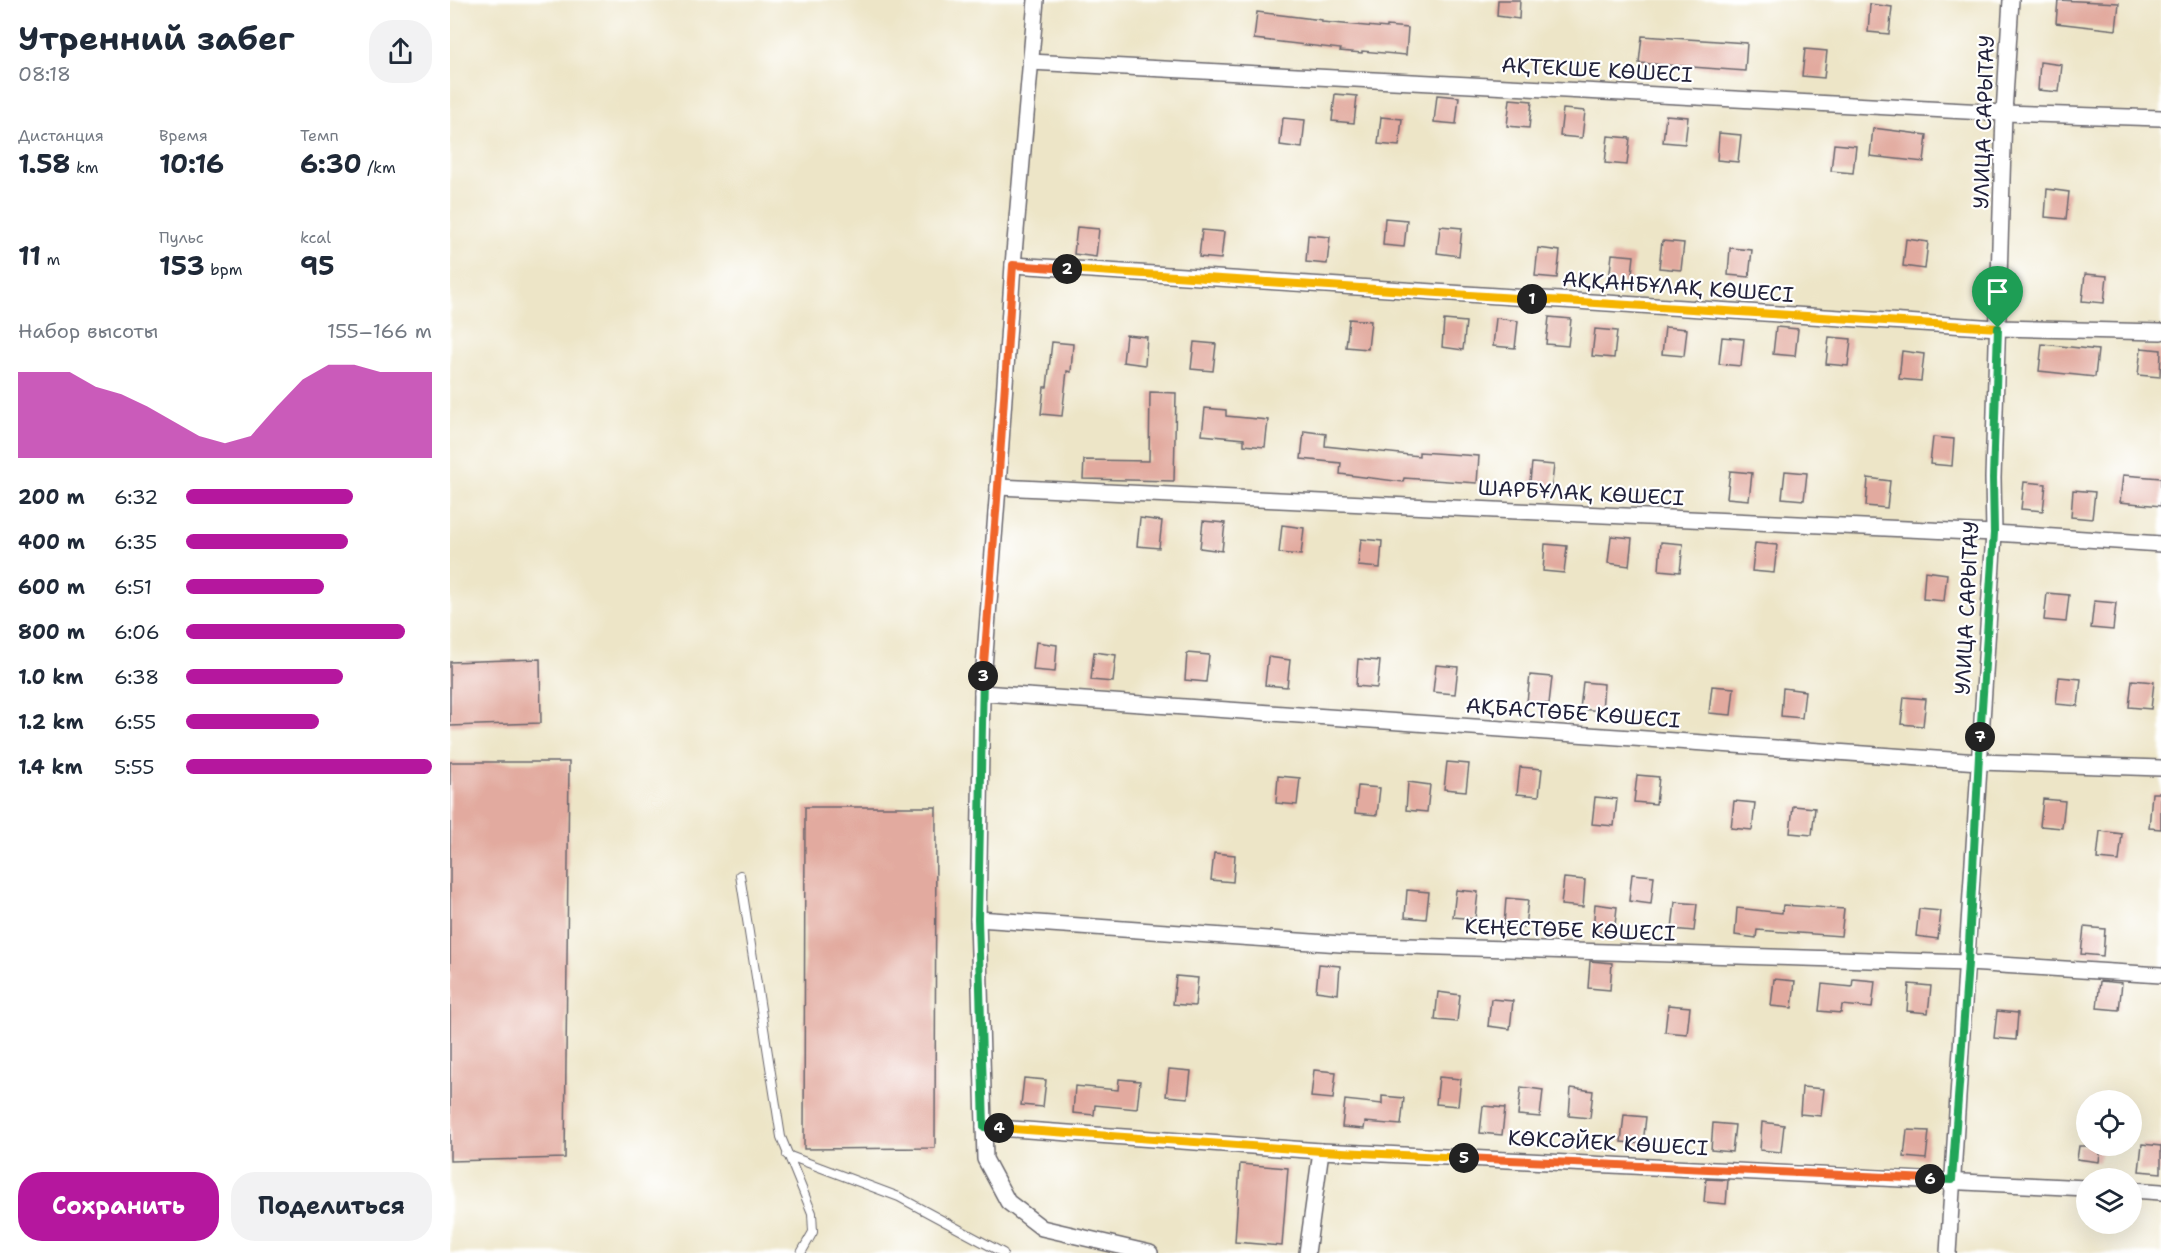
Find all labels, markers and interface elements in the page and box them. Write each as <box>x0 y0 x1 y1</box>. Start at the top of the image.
text: Утренний забег <box>18 16 295 61</box>
button: share <box>369 20 432 83</box>
street label: УЛИЦА САРЫТАУ <box>1967 34 2001 210</box>
street label: АҚТЕКШЕ КӨШЕСІ <box>1501 51 1693 89</box>
text: 08:18 <box>18 61 71 87</box>
text: Дистанция <box>18 125 104 146</box>
text: Время <box>159 125 208 146</box>
text: Темп <box>300 125 339 146</box>
text: 1.58 <box>18 146 71 181</box>
text: 10:16 <box>159 146 224 181</box>
text: 6:30 <box>300 146 362 181</box>
text: km <box>71 157 99 178</box>
text: /km <box>362 157 396 178</box>
text: Пульс <box>159 227 204 248</box>
text: kcal <box>300 227 331 248</box>
text: 11 <box>18 238 41 273</box>
text: 153 <box>159 248 205 283</box>
text: 95 <box>300 248 334 283</box>
text: m <box>41 249 60 270</box>
pin: 2 <box>1052 254 1082 284</box>
text: 2 <box>1061 258 1073 279</box>
text: bpm <box>205 259 242 280</box>
street label: АҚҚАНБҰЛАҚ КӨШЕСІ <box>1561 265 1795 309</box>
pin <box>1972 266 2023 328</box>
icon: arrive <box>1981 275 2014 308</box>
pin: 1 <box>1517 284 1547 314</box>
text: 1 <box>1528 288 1536 309</box>
text: Набор высоты <box>18 318 158 344</box>
text: 155–166 m <box>327 318 432 344</box>
street label: ШАРБҰЛАҚ КӨШЕСІ <box>1477 474 1685 512</box>
text: 200 m <box>18 484 85 510</box>
text: 6:32 <box>114 484 158 510</box>
street label: УЛИЦА САРЫТАУ <box>1948 520 1986 696</box>
text: 400 m <box>18 529 85 555</box>
text: 6:35 <box>114 529 157 555</box>
text: 600 m <box>18 574 85 600</box>
text: 6:51 <box>114 574 152 600</box>
text: 800 m <box>18 619 85 645</box>
text: 6:06 <box>114 619 160 645</box>
pin: 3 <box>968 661 998 691</box>
text: 1.0 km <box>18 664 83 690</box>
text: 6:38 <box>114 664 159 690</box>
text: 3 <box>977 665 989 686</box>
street label: АҚБАСТӨБЕ КӨШЕСІ <box>1465 692 1681 734</box>
text: 1.2 km <box>18 709 84 735</box>
text: 6:55 <box>114 709 156 735</box>
pin: 7 <box>1965 722 1995 752</box>
text: 7 <box>1974 726 1986 747</box>
text: 1.4 km <box>18 754 83 780</box>
text: 5:55 <box>114 754 154 780</box>
street label: КЕҢЕСТӨБЕ КӨШЕСІ <box>1464 912 1676 948</box>
map controls <box>2076 1090 2142 1234</box>
button: locate <box>2076 1090 2142 1156</box>
pin: 4 <box>984 1113 1014 1143</box>
text: 4 <box>993 1117 1005 1138</box>
street label: КӨКСӘЙЕК КӨШЕСІ <box>1507 1124 1709 1162</box>
pin: 5 <box>1449 1143 1479 1173</box>
text: 5 <box>1459 1147 1469 1168</box>
pin: 6 <box>1915 1164 1945 1194</box>
text: 6 <box>1924 1168 1936 1189</box>
button: layers <box>2076 1168 2142 1234</box>
button: Сохранить <box>18 1172 219 1241</box>
button: Поделиться <box>231 1172 432 1241</box>

